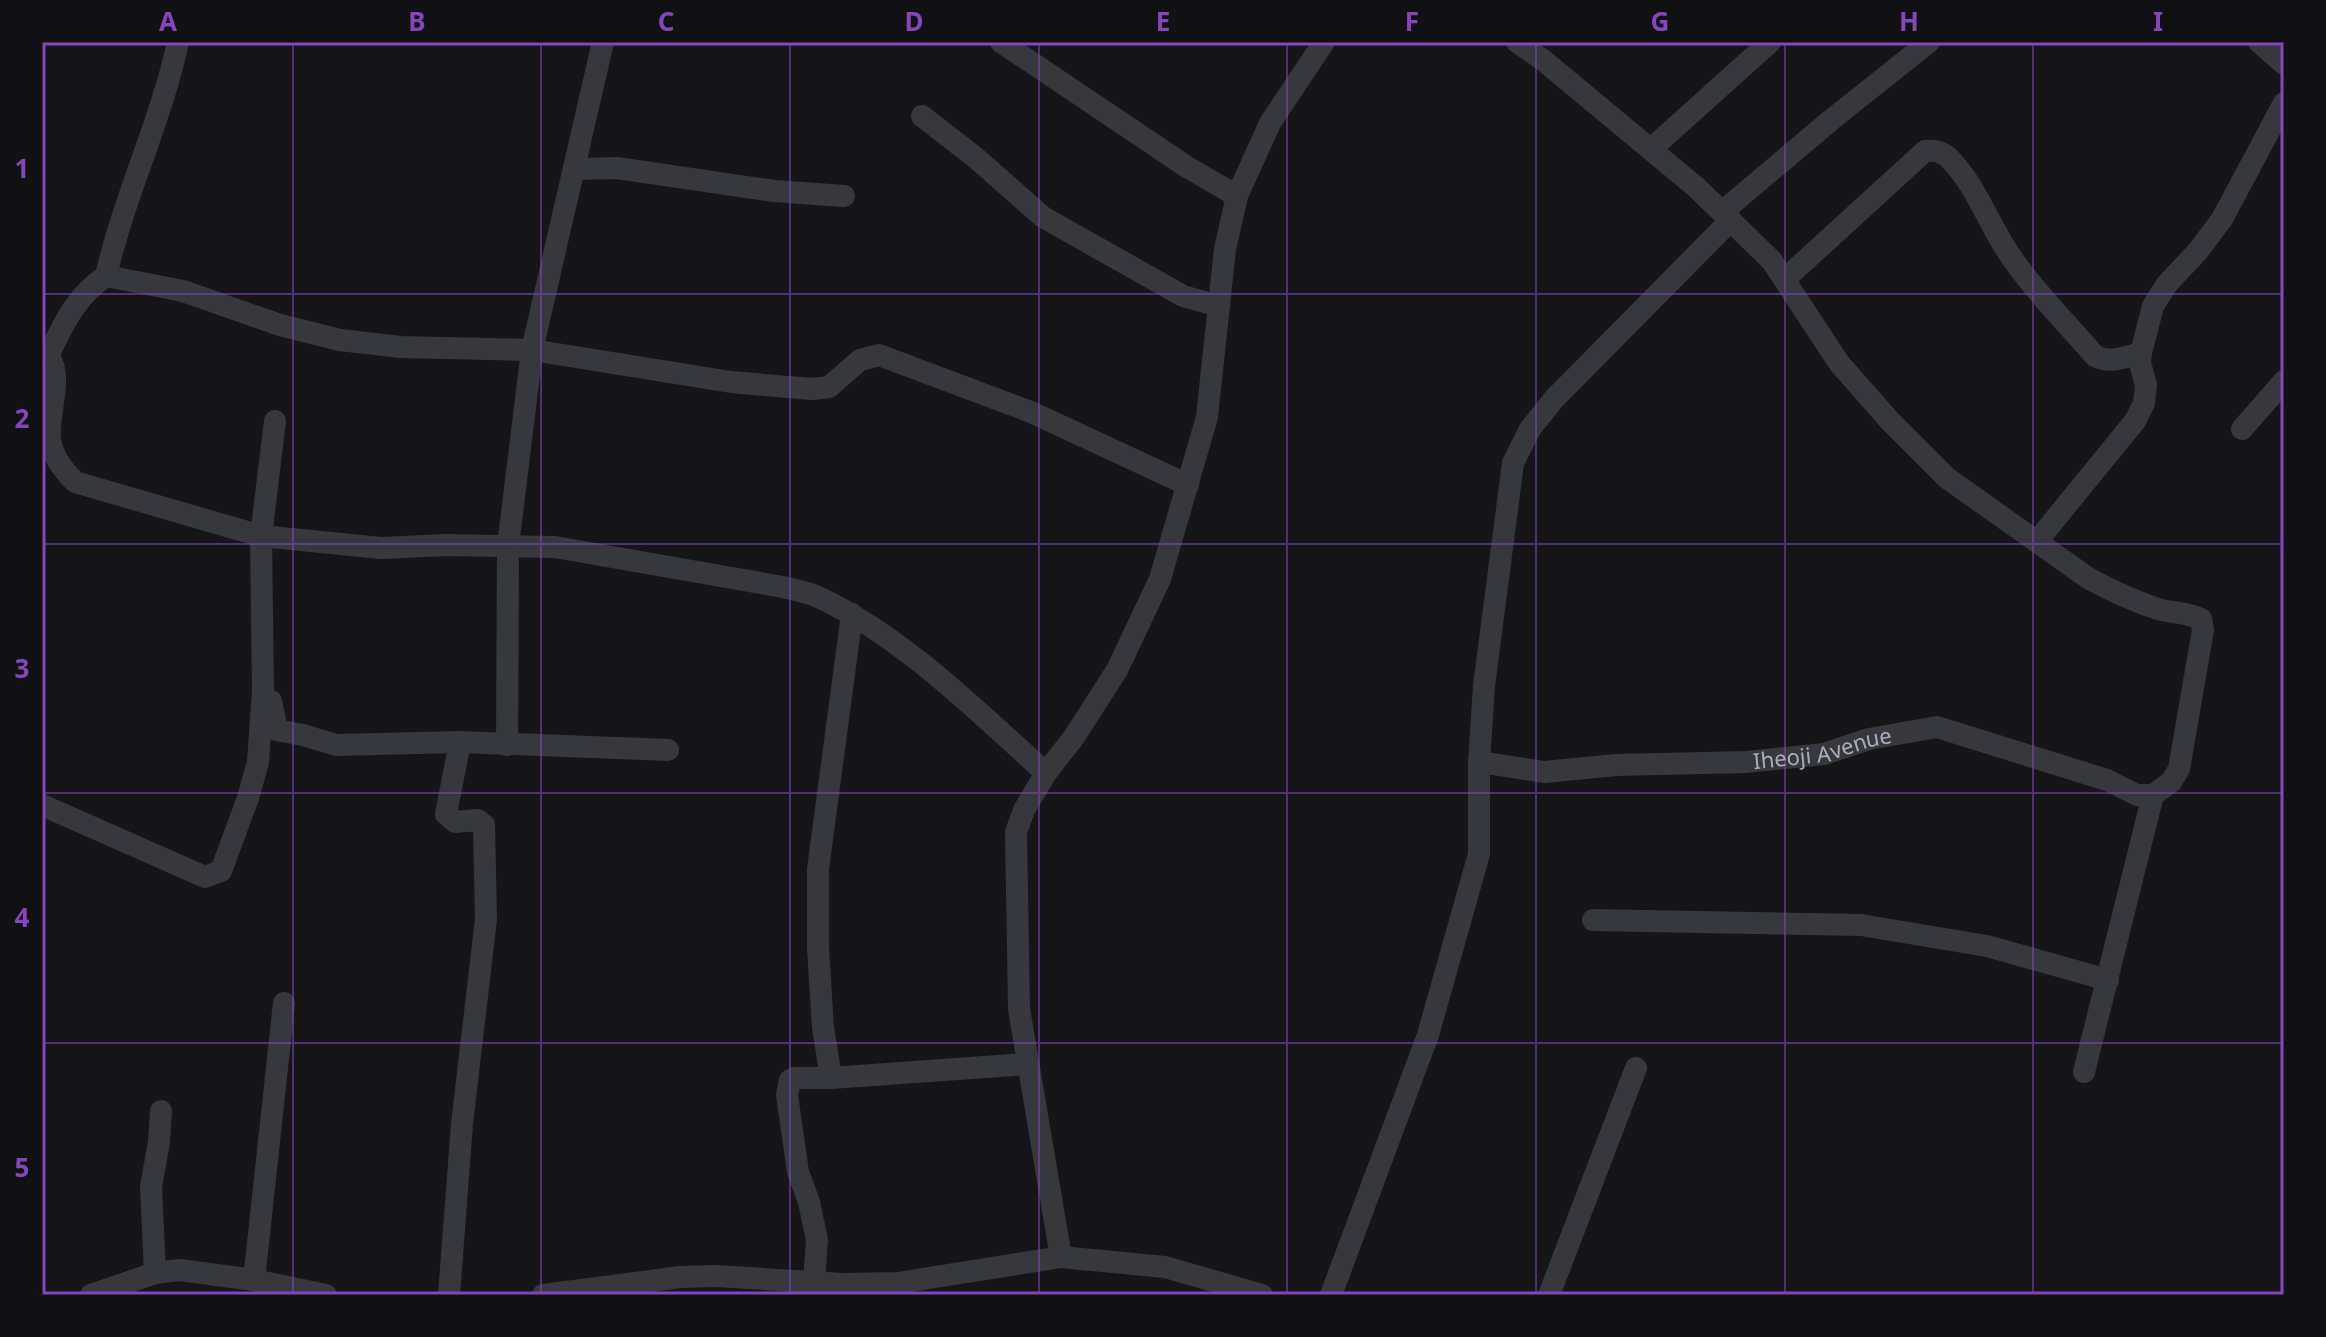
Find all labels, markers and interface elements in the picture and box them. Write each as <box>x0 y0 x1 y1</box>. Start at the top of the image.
text: A <box>159 3 177 39</box>
text: B <box>408 3 426 39</box>
text: C <box>658 3 674 39</box>
text: D <box>904 3 924 39</box>
text: E <box>1156 3 1170 39</box>
text: F <box>1405 3 1419 39</box>
text: G <box>1651 3 1669 39</box>
text: H <box>1899 3 1919 39</box>
text: I <box>2153 3 2163 39</box>
text: 1 <box>15 150 29 186</box>
text: 2 <box>15 400 30 436</box>
text: 3 <box>15 650 29 686</box>
street label: Iheoji Avenue <box>1752 719 1894 775</box>
text: 4 <box>15 899 30 935</box>
text: 5 <box>15 1149 29 1185</box>

